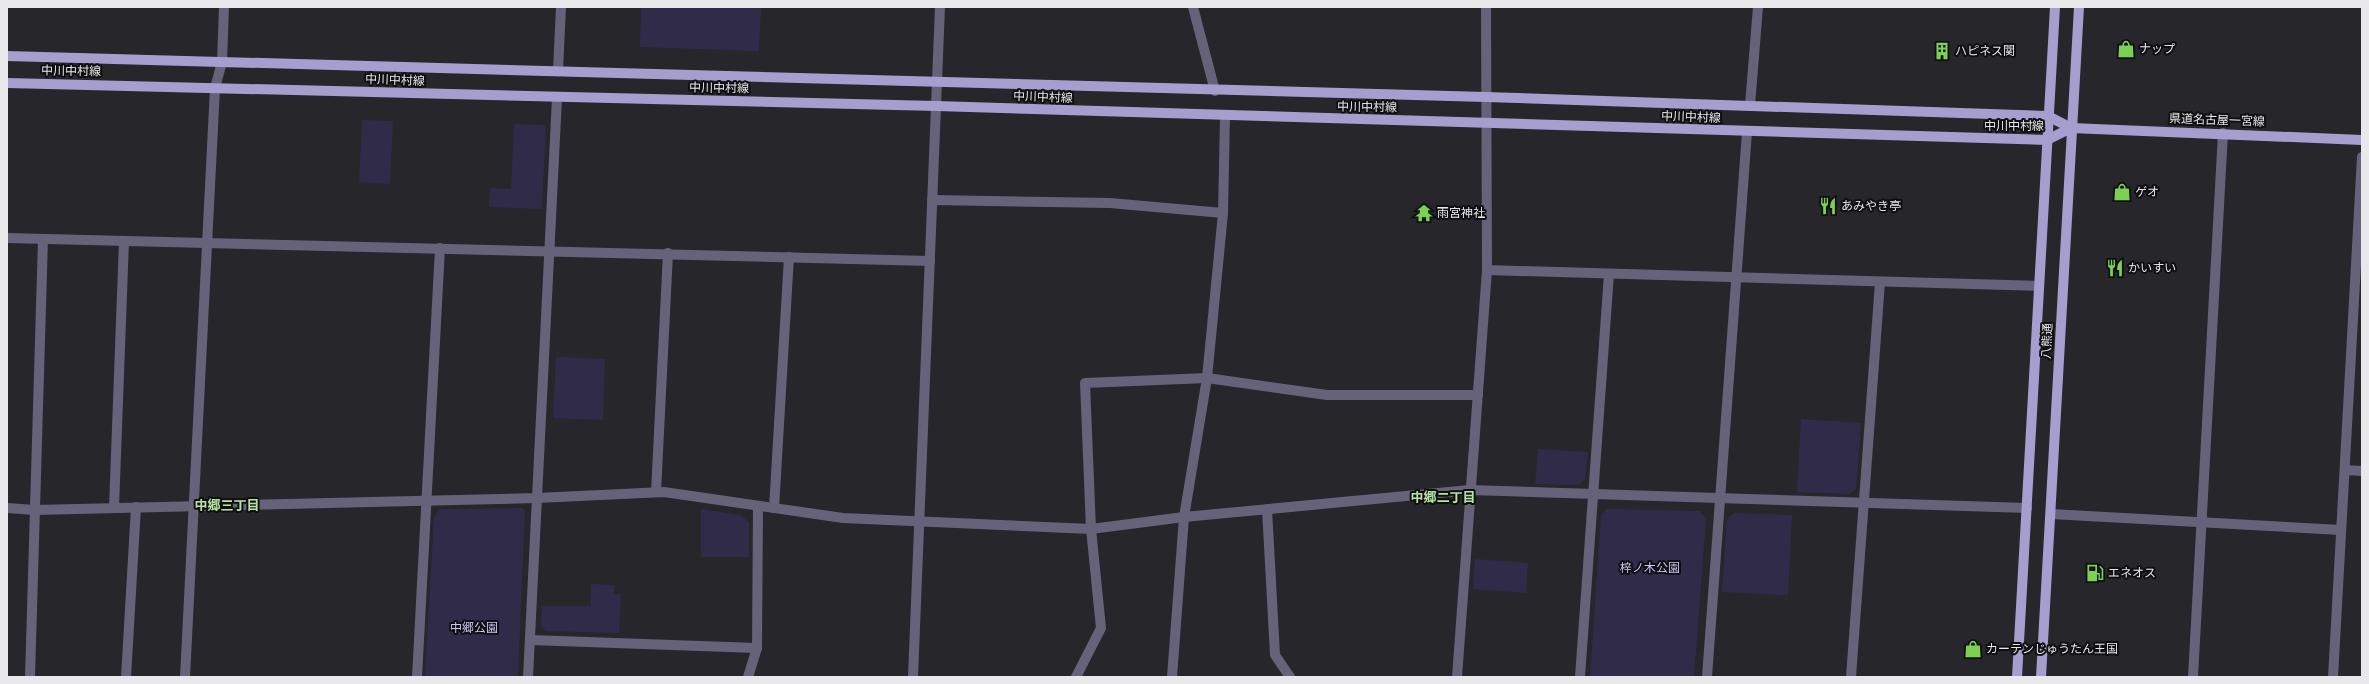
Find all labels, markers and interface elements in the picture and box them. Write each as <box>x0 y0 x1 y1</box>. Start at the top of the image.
shop icon: ナップ <box>2116 39 2136 59</box>
building icon: ハピネス関 <box>1932 41 1952 61</box>
place label: ナップ <box>2139 42 2175 56</box>
place label: ハピネス関 <box>1955 44 2015 58</box>
street label: 中川中村線 <box>41 63 101 79</box>
street label: 中川中村線 <box>365 72 425 88</box>
street label: 中川中村線 <box>689 80 749 96</box>
street label: 中川中村線 <box>1013 89 1073 105</box>
street label: 中川中村線 <box>1337 99 1397 115</box>
street label: 中川中村線 <box>1661 109 1721 125</box>
street label: 県道名古屋一宮線 <box>2169 111 2265 129</box>
street label: 中川中村線 <box>1984 119 2044 133</box>
shop icon: ゲオ <box>2112 182 2132 202</box>
place label: ゲオ <box>2135 185 2159 199</box>
restaurant icon: あみやき亭 <box>1818 196 1838 216</box>
place label: あみやき亭 <box>1841 199 1901 213</box>
temple icon: 雨宮神社 <box>1414 203 1434 223</box>
place label: 雨宮神社 <box>1437 206 1485 220</box>
restaurant icon: かいすい <box>2105 258 2125 278</box>
place label: かいすい <box>2128 261 2176 275</box>
street label: 八熊通 <box>2039 323 2055 359</box>
district label: 中郷二丁目 <box>1410 490 1476 505</box>
district label: 中郷三丁目 <box>194 498 260 513</box>
park label: 梓ノ木公園 <box>1620 561 1680 575</box>
fuel station icon: エネオス <box>2085 563 2105 583</box>
place label: エネオス <box>2108 566 2156 580</box>
park label: 中郷公園 <box>450 621 498 635</box>
shop icon: カーテンじゅうたん王国 <box>1963 639 1983 659</box>
place label: カーテンじゅうたん王国 <box>1986 642 2118 656</box>

